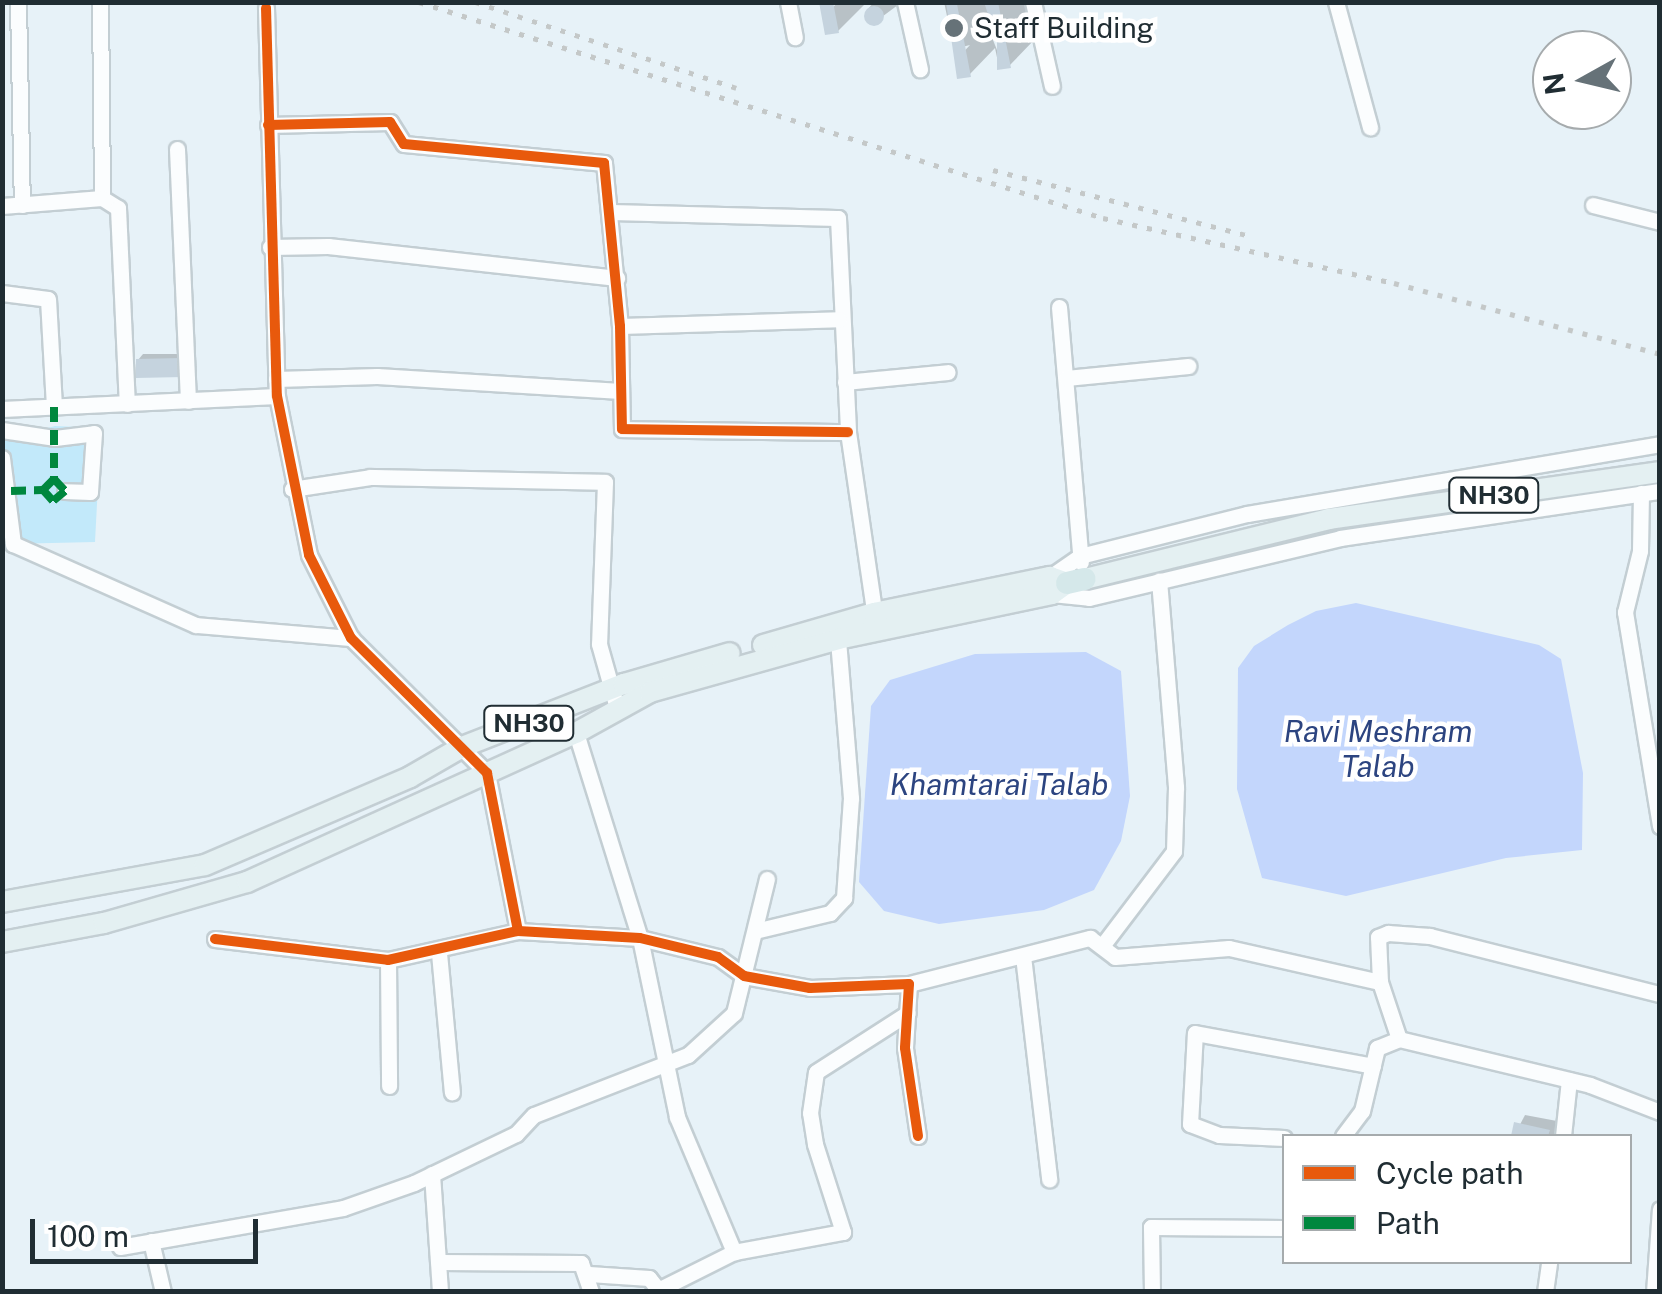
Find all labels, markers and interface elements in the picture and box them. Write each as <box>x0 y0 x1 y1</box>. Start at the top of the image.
place label: Staff Building <box>974 11 1154 45</box>
marker: Staff Building <box>943 17 965 39</box>
north arrow <box>1532 30 1632 130</box>
text: N <box>1536 71 1572 97</box>
road number: NH30 <box>1446 475 1542 515</box>
road number: NH30 <box>482 703 576 743</box>
water label: Ravi Meshram Talab <box>1284 713 1472 784</box>
water label: Khamtarai Talab <box>890 766 1108 802</box>
legend <box>1282 1134 1632 1264</box>
text: Cycle path <box>1376 1155 1524 1191</box>
scale bar <box>35 1199 262 1261</box>
text: Path <box>1376 1205 1440 1241</box>
text: 100 m <box>47 1218 129 1254</box>

